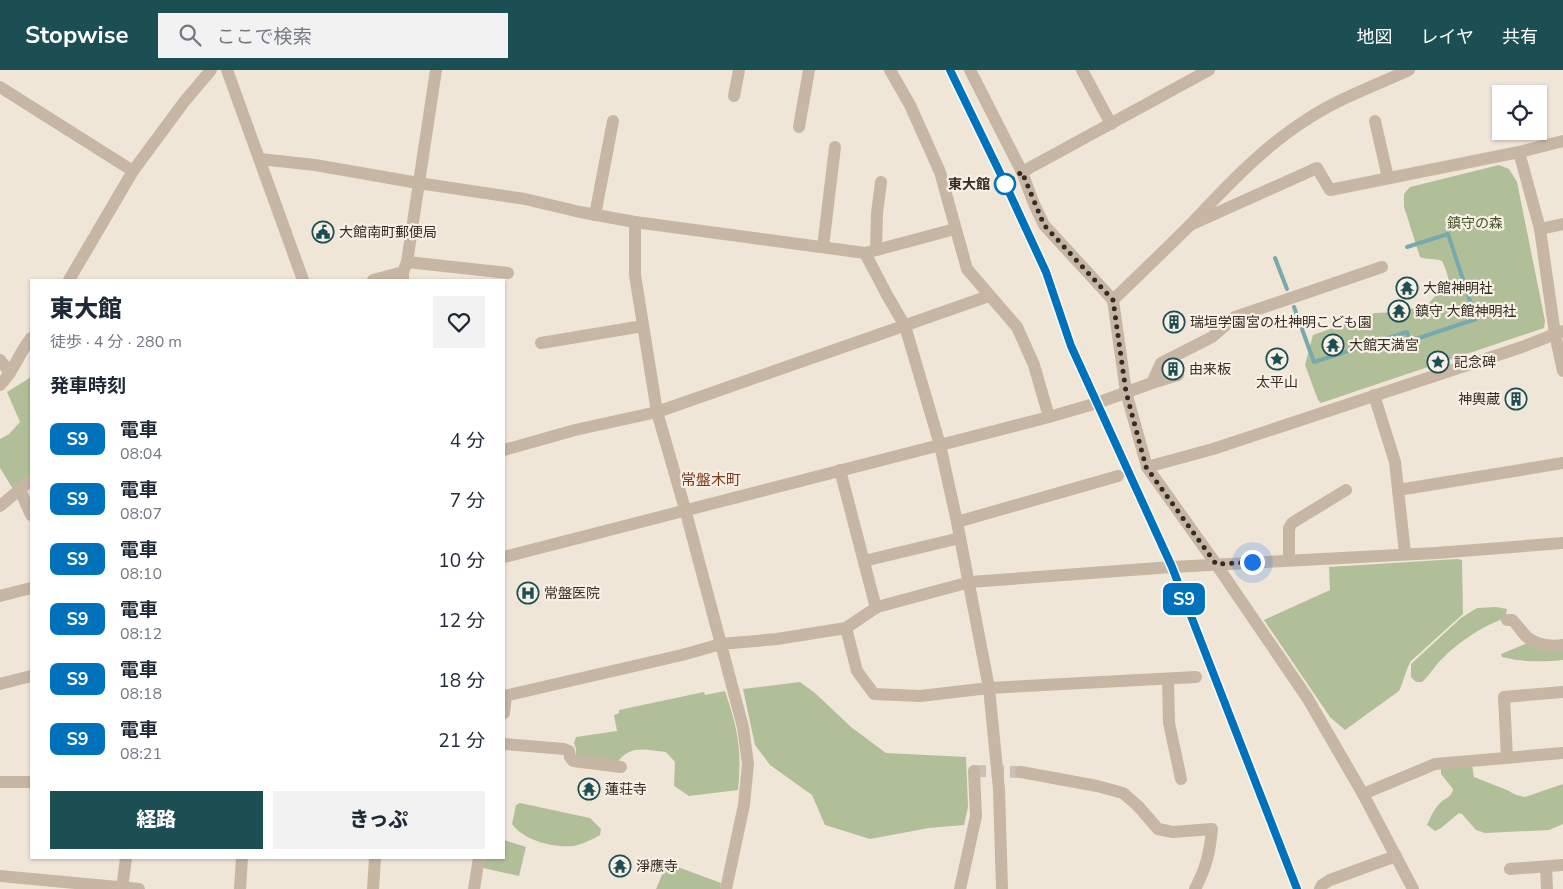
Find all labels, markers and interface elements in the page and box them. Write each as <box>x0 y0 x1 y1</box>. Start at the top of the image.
search box <box>158 13 508 58</box>
text: Stopwise <box>25 19 128 51</box>
icon: search <box>176 21 204 49</box>
text: ここで検索 <box>216 24 311 50</box>
text: 地図 <box>1357 25 1393 49</box>
text: レイヤ <box>1421 25 1474 49</box>
text: 共有 <box>1502 25 1538 49</box>
map controls <box>1492 85 1547 140</box>
button: locate <box>1492 85 1547 140</box>
marker: 東大館 <box>994 173 1016 195</box>
place label: 東大館 <box>948 175 990 194</box>
park label: 鎮守の森 <box>1447 214 1503 233</box>
public building icon: 大館南町郵便局 <box>311 220 335 244</box>
place label: 大館南町郵便局 <box>339 223 437 242</box>
temple icon: 大館神明社 <box>1395 276 1419 300</box>
place label: 大館神明社 <box>1423 279 1493 298</box>
text: 東大館 <box>50 293 122 325</box>
button: heart <box>433 296 485 348</box>
temple icon: 鎮守 大館神明社 <box>1387 299 1411 323</box>
place label: 鎮守 大館神明社 <box>1415 302 1517 321</box>
building icon: 瑞垣学園宮の杜神明こども園 <box>1162 310 1186 334</box>
place label: 瑞垣学園宮の杜神明こども園 <box>1190 313 1372 332</box>
text: 徒歩 · 4 分 · 280 m <box>50 331 182 353</box>
temple icon: 大館天満宮 <box>1321 333 1345 357</box>
place label: 大館天満宮 <box>1349 336 1419 355</box>
place icon: 太平山 <box>1265 347 1289 371</box>
place icon: 記念碑 <box>1426 350 1450 374</box>
place label: 記念碑 <box>1454 353 1496 372</box>
building icon: 由来板 <box>1161 357 1185 381</box>
place label: 由来板 <box>1189 360 1231 379</box>
text: 発車時刻 <box>50 373 126 399</box>
place label: 太平山 <box>1256 373 1298 392</box>
building icon: 神輿蔵 <box>1504 387 1528 411</box>
place label: 神輿蔵 <box>1458 390 1500 409</box>
text: 電車 <box>120 417 158 443</box>
text: S9 <box>66 427 89 451</box>
text: 4 分 <box>450 428 485 454</box>
text: 08:04 <box>120 443 162 465</box>
district label: 常盤木町 <box>681 470 741 490</box>
text: 電車 <box>120 477 158 503</box>
text: S9 <box>66 487 89 511</box>
text: 7 分 <box>450 488 485 514</box>
text: 08:07 <box>120 503 162 525</box>
text: 電車 <box>120 537 158 563</box>
text: S9 <box>66 547 89 571</box>
text: 10 分 <box>438 548 485 574</box>
your location <box>1240 550 1265 575</box>
text: 08:10 <box>120 563 162 585</box>
hospital icon: 常盤医院 <box>516 581 540 605</box>
line badge: S9 <box>1162 583 1206 615</box>
place label: 常盤医院 <box>544 584 600 603</box>
text: S9 <box>1173 587 1195 611</box>
text: 電車 <box>120 597 158 623</box>
text: S9 <box>66 607 89 631</box>
text: 12 分 <box>438 608 485 634</box>
text: 08:12 <box>120 623 162 645</box>
text: 電車 <box>120 657 158 683</box>
text: S9 <box>66 667 89 691</box>
text: 18 分 <box>438 668 485 694</box>
text: 08:18 <box>120 683 162 705</box>
text: 電車 <box>120 717 158 743</box>
text: S9 <box>66 727 89 751</box>
text: 21 分 <box>438 728 485 754</box>
text: 08:21 <box>120 743 162 765</box>
temple icon: 蓮荘寺 <box>577 777 601 801</box>
place label: 蓮荘寺 <box>605 780 647 799</box>
button: 経路 <box>50 791 263 849</box>
button: きっぷ <box>273 791 485 849</box>
temple icon: 淨應寺 <box>608 854 632 878</box>
place label: 淨應寺 <box>636 857 678 876</box>

